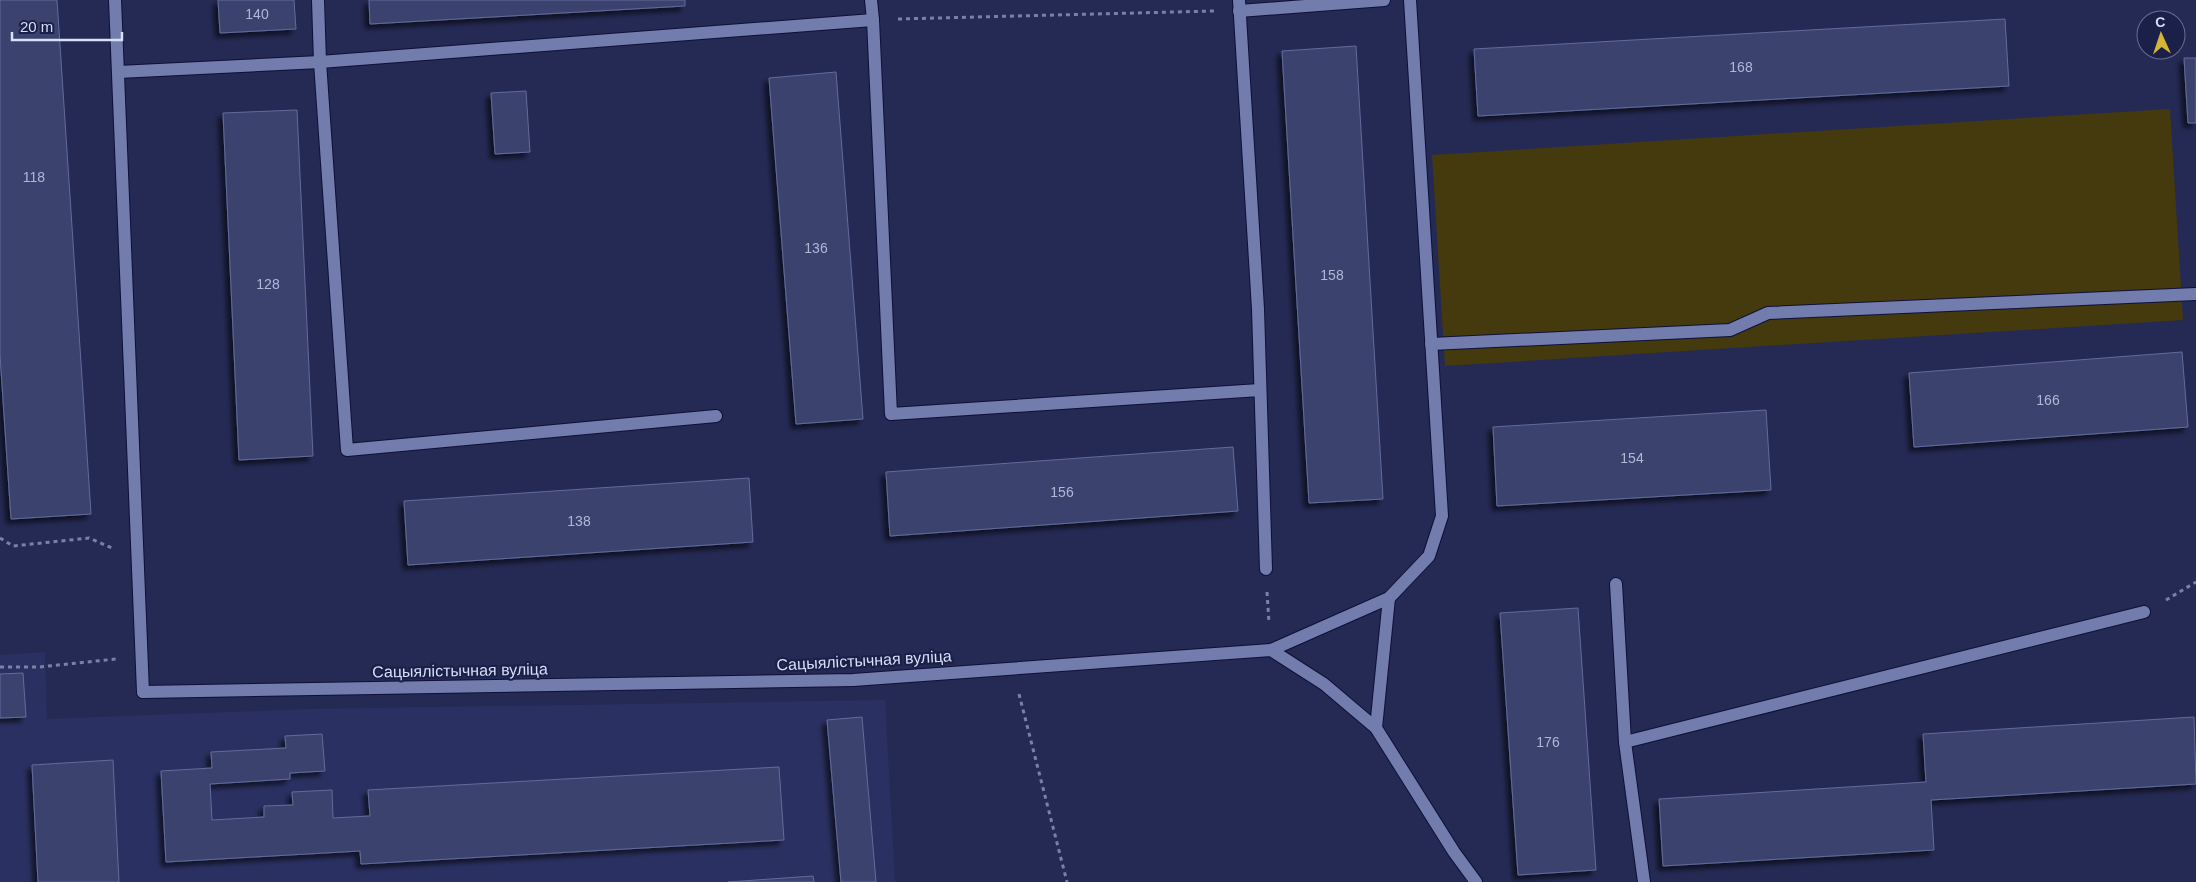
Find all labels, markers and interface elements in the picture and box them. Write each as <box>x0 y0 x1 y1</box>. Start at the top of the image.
house number: 140 <box>245 6 269 22</box>
scale bar <box>12 10 122 42</box>
north arrow <box>2136 10 2186 60</box>
text: С <box>2155 14 2166 30</box>
text: 20 m <box>20 18 53 35</box>
house number: 168 <box>1729 59 1753 75</box>
house number: 118 <box>23 169 45 185</box>
house number: 136 <box>804 240 828 256</box>
house number: 158 <box>1320 267 1344 283</box>
house number: 128 <box>256 276 280 292</box>
house number: 166 <box>2036 392 2060 408</box>
house number: 154 <box>1620 450 1644 466</box>
house number: 156 <box>1050 484 1074 500</box>
house number: 138 <box>567 513 591 529</box>
street label: Сацыялістычная вуліца <box>776 647 952 674</box>
street label: Сацыялістычная вуліца <box>372 660 548 681</box>
house number: 176 <box>1536 734 1560 750</box>

